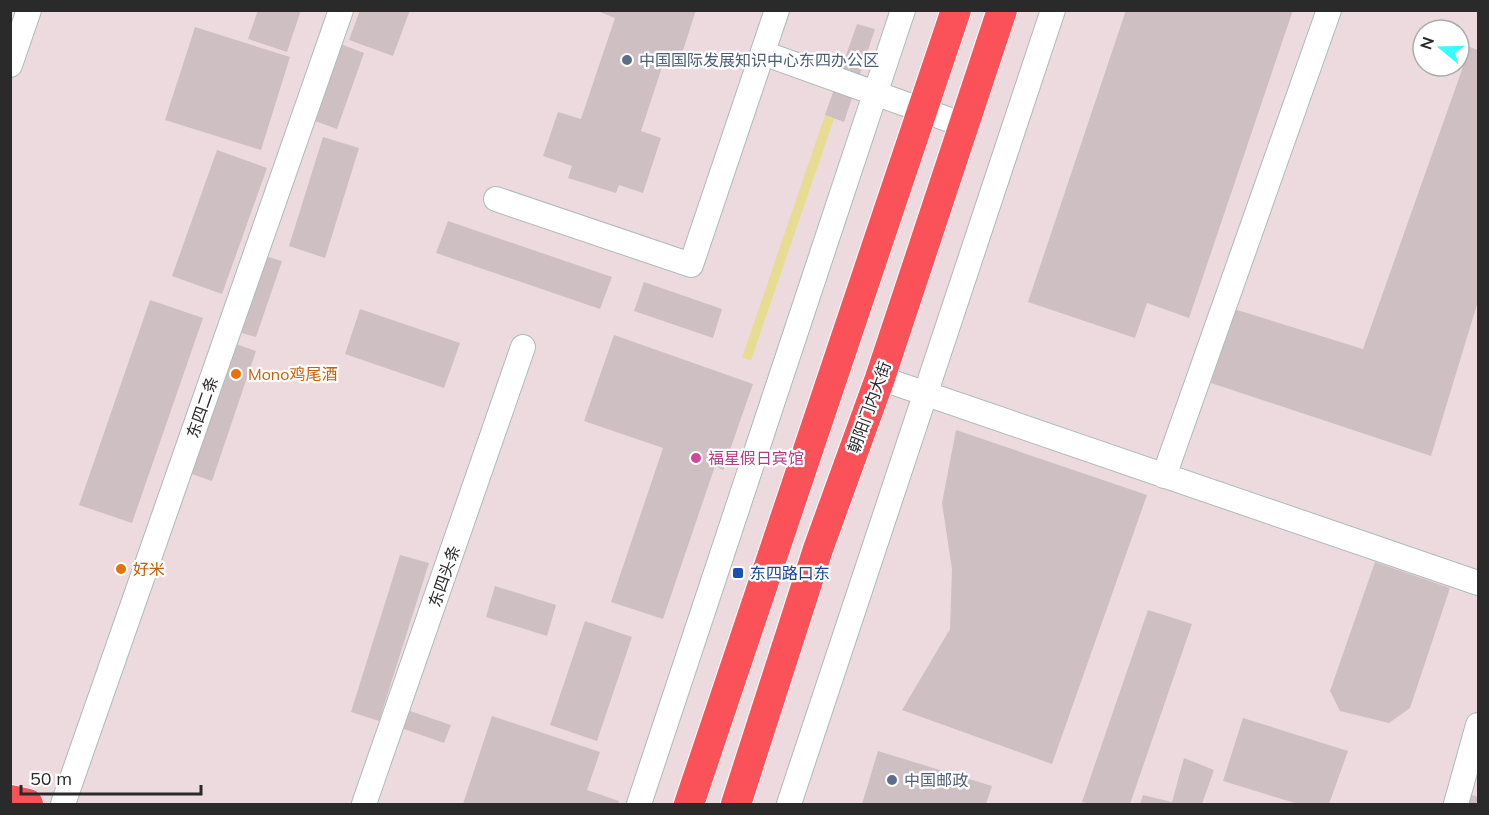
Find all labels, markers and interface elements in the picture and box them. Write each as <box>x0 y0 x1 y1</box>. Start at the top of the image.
north arrow <box>1411 18 1471 78</box>
text: N <box>1415 34 1438 52</box>
place label: 中国国际发展知识中心东四办公区 <box>639 50 879 70</box>
marker: 中国国际发展知识中心东四办公区 <box>620 53 634 67</box>
street label: 朝阳门内大街 <box>843 358 895 456</box>
place label: Mono鸡尾酒 <box>248 364 337 384</box>
marker: Mono鸡尾酒 <box>229 367 243 381</box>
street label: 东四二条 <box>182 373 222 441</box>
place label: 福星假日宾馆 <box>708 448 804 468</box>
marker: 福星假日宾馆 <box>689 451 703 465</box>
street label: 东四头条 <box>424 542 464 610</box>
place label: 好米 <box>133 559 165 579</box>
marker: 好米 <box>114 562 128 576</box>
place label: 东四路口东 <box>750 563 830 583</box>
marker: 东四路口东 <box>731 566 745 580</box>
scale bar <box>21 758 201 796</box>
text: 50 m <box>30 767 72 790</box>
place label: 中国邮政 <box>904 770 968 790</box>
marker: 中国邮政 <box>885 773 899 787</box>

